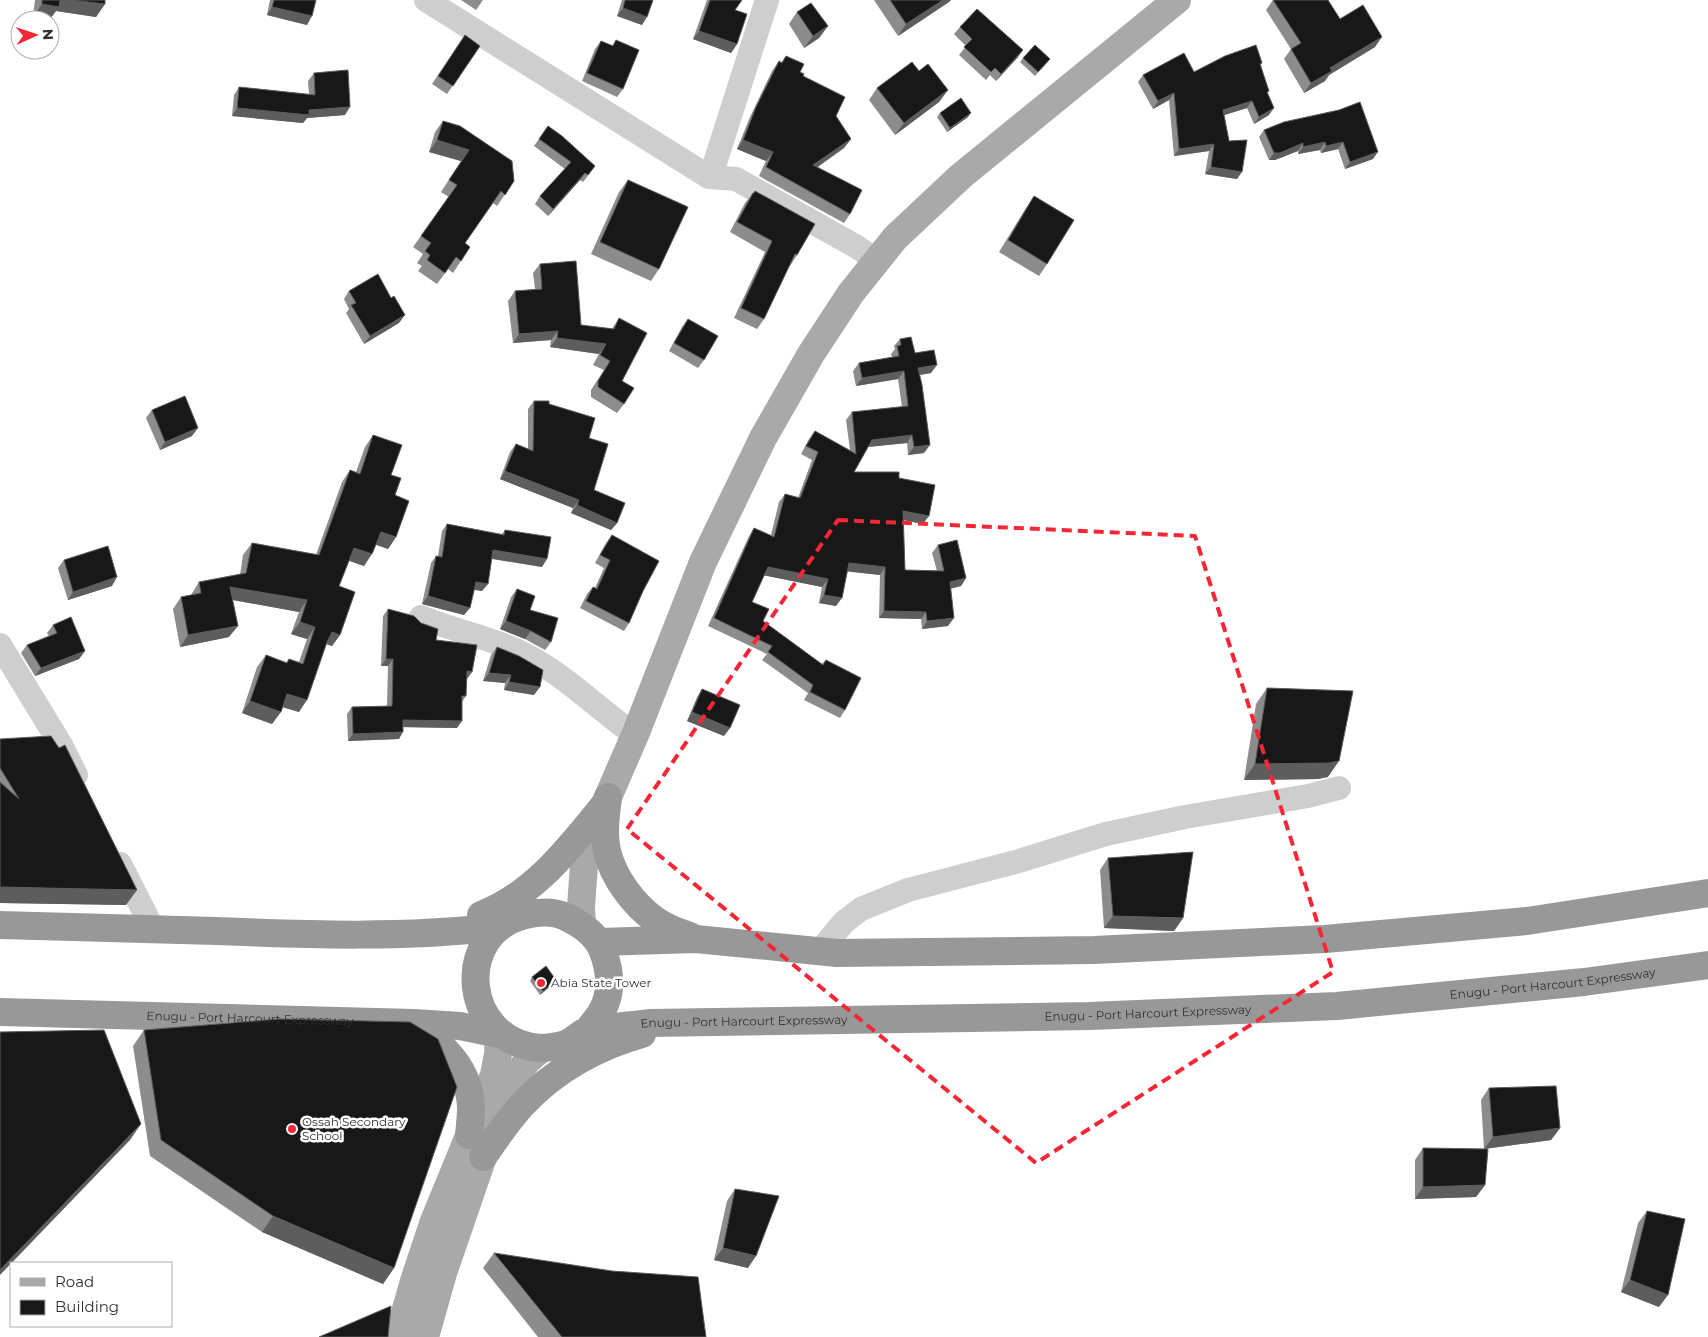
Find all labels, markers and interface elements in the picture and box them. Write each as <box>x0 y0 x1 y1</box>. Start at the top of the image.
north arrow <box>10 10 60 60</box>
text: N <box>39 28 57 40</box>
street label: Enugu - Port Harcourt Expressway <box>1449 964 1657 1002</box>
place label: Abia State Tower <box>551 975 652 990</box>
marker: Abia State Tower <box>535 977 547 989</box>
street label: Enugu - Port Harcourt Expressway <box>1044 1001 1252 1024</box>
street label: Enugu - Port Harcourt Expressway <box>146 1008 354 1028</box>
street label: Enugu - Port Harcourt Expressway <box>640 1012 848 1031</box>
place label: Ossah Secondary School <box>302 1114 406 1143</box>
marker: Ossah Secondary School <box>286 1123 298 1135</box>
legend <box>10 1262 172 1327</box>
text: Road <box>55 1272 94 1291</box>
text: Building <box>55 1297 119 1316</box>

